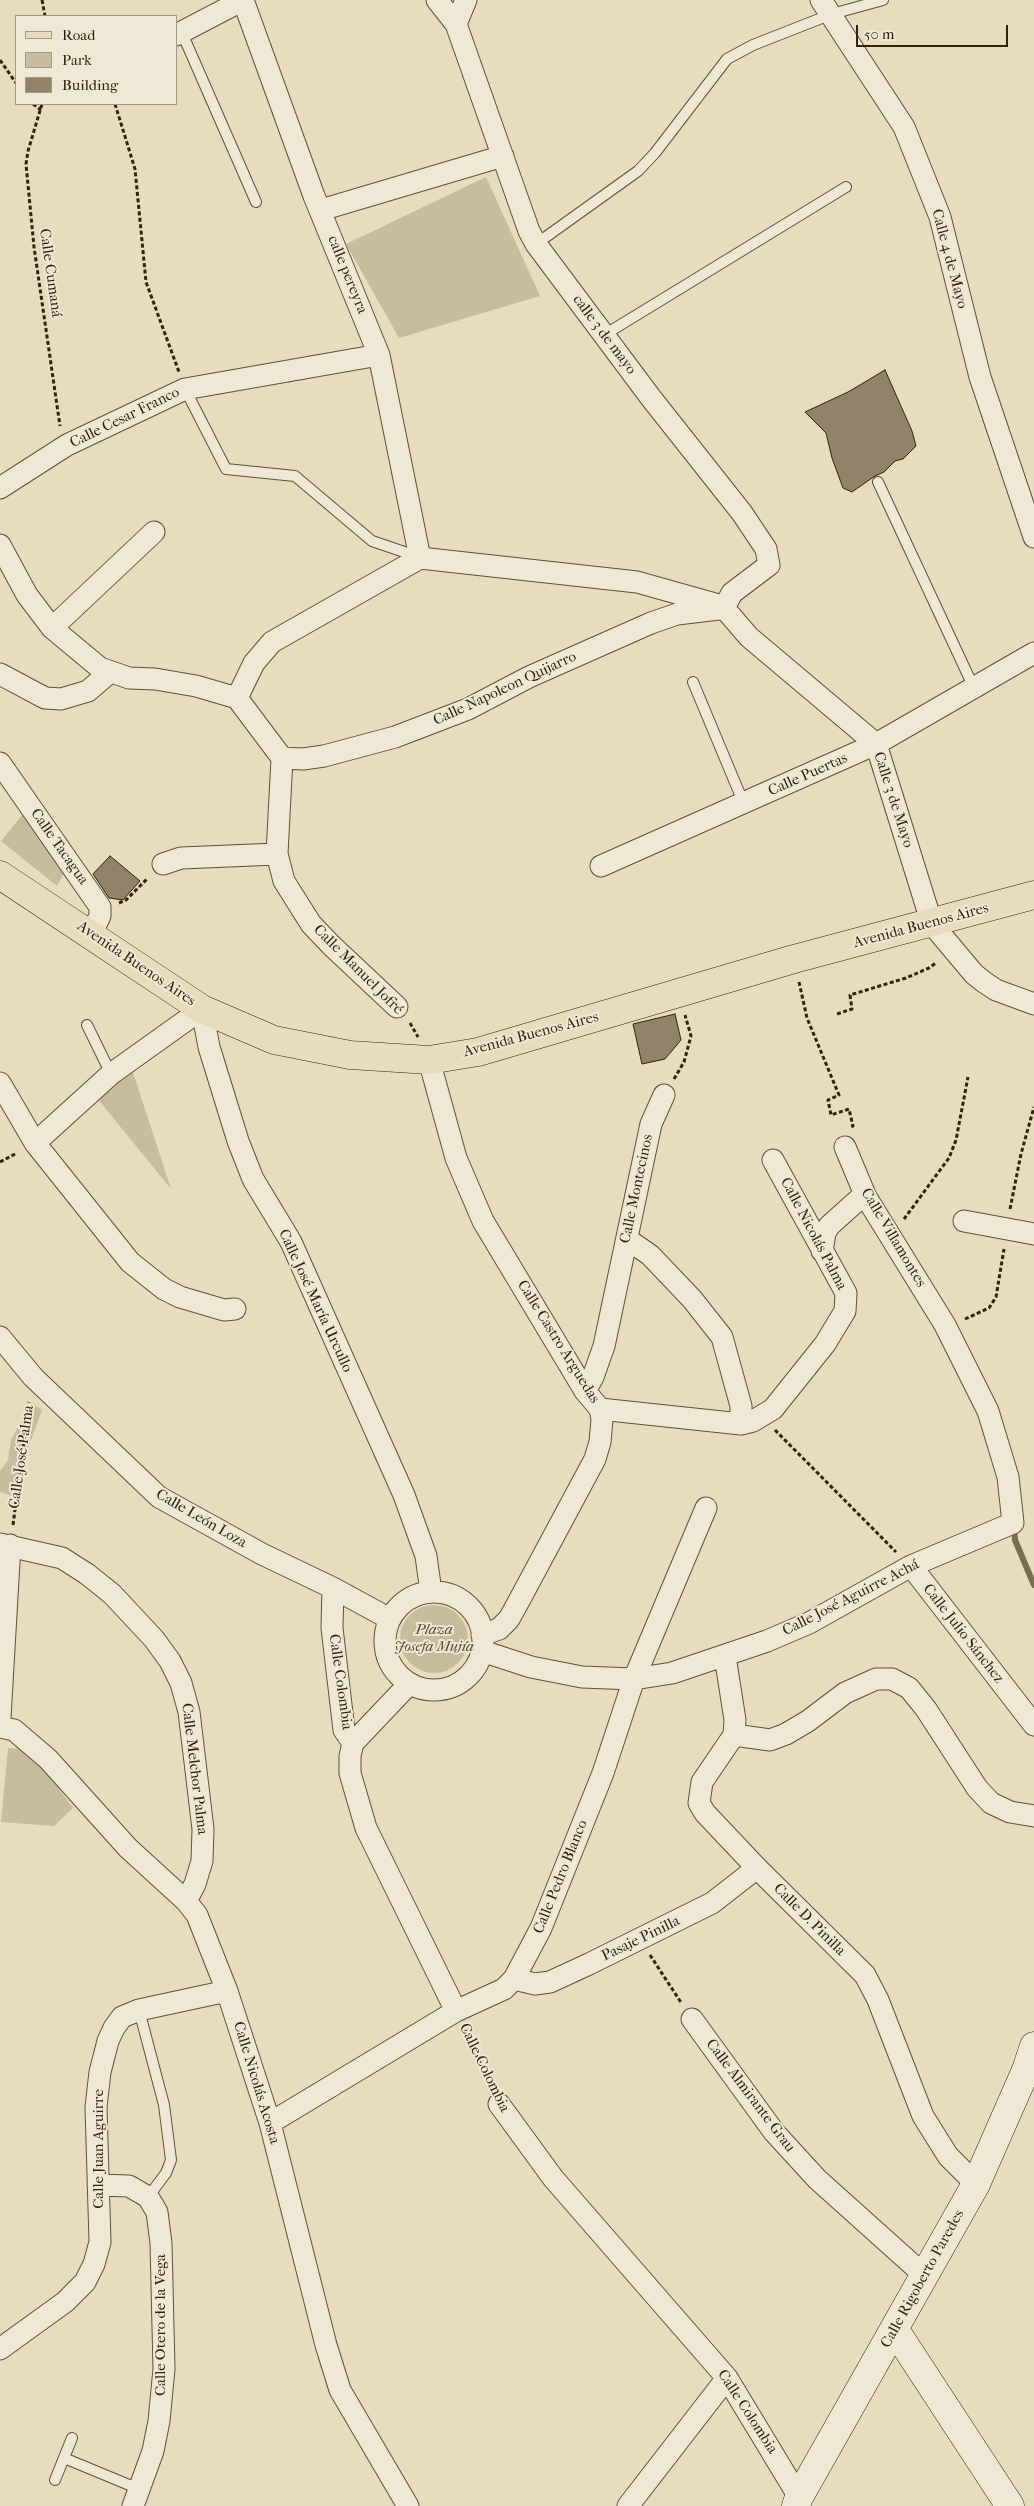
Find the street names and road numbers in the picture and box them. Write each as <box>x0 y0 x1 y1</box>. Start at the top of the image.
street label: Calle 4 de Mayo <box>927 207 971 311</box>
street label: Calle Cumaná <box>35 227 65 319</box>
street label: calle pereyra <box>323 233 371 317</box>
street label: calle 3 de mayo <box>568 292 640 378</box>
street label: Calle Cesar Franco <box>67 384 183 452</box>
street label: Calle Napoleon Quijarro <box>431 648 579 730</box>
street label: Calle Puertas <box>765 749 851 801</box>
street label: Calle 3 de Mayo <box>869 750 917 850</box>
street label: Calle Tacagua <box>26 805 92 889</box>
street label: Avenida Buenos Aires <box>851 899 991 953</box>
street label: Avenida Buenos Aires <box>73 918 199 1010</box>
street label: Calle Manuel Jofré <box>309 921 407 1019</box>
street label: Avenida Buenos Aires <box>461 1008 601 1062</box>
street label: Calle Montecinos <box>617 1133 657 1245</box>
street label: Calle Nicolás Palma <box>776 1175 850 1293</box>
street label: Calle Villamontes <box>856 1185 930 1291</box>
street label: Calle José María Urcullo <box>274 1227 356 1375</box>
street label: Calle Castro Arguedas <box>513 1277 603 1407</box>
street label: Calle José Palma <box>6 1404 38 1510</box>
street label: Calle León Loza <box>152 1486 250 1552</box>
street label: Calle José Aguirre Achá <box>780 1556 922 1640</box>
street label: Calle Julio Sánchez <box>919 1581 1007 1687</box>
street label: Calle Colombia <box>324 1633 356 1731</box>
street label: Calle Melchor Palma <box>177 1702 211 1836</box>
street label: Calle Pedro Blanco <box>530 1818 592 1936</box>
street label: Calle D. Pinilla <box>769 1880 849 1960</box>
street label: Pasaje Pinilla <box>599 1912 683 1966</box>
street label: Calle Nicolás Acosta <box>229 2020 283 2146</box>
street label: Calle Colombia <box>455 2021 513 2115</box>
street label: Calle Almirante Grau <box>702 2036 798 2156</box>
street label: Calle Juan Aguirre <box>90 2089 108 2209</box>
street label: Calle Rigoberto Paredes <box>878 2207 968 2351</box>
street label: Calle Otero de la Vega <box>152 2254 170 2396</box>
street label: Calle Colombia <box>713 2367 781 2457</box>

